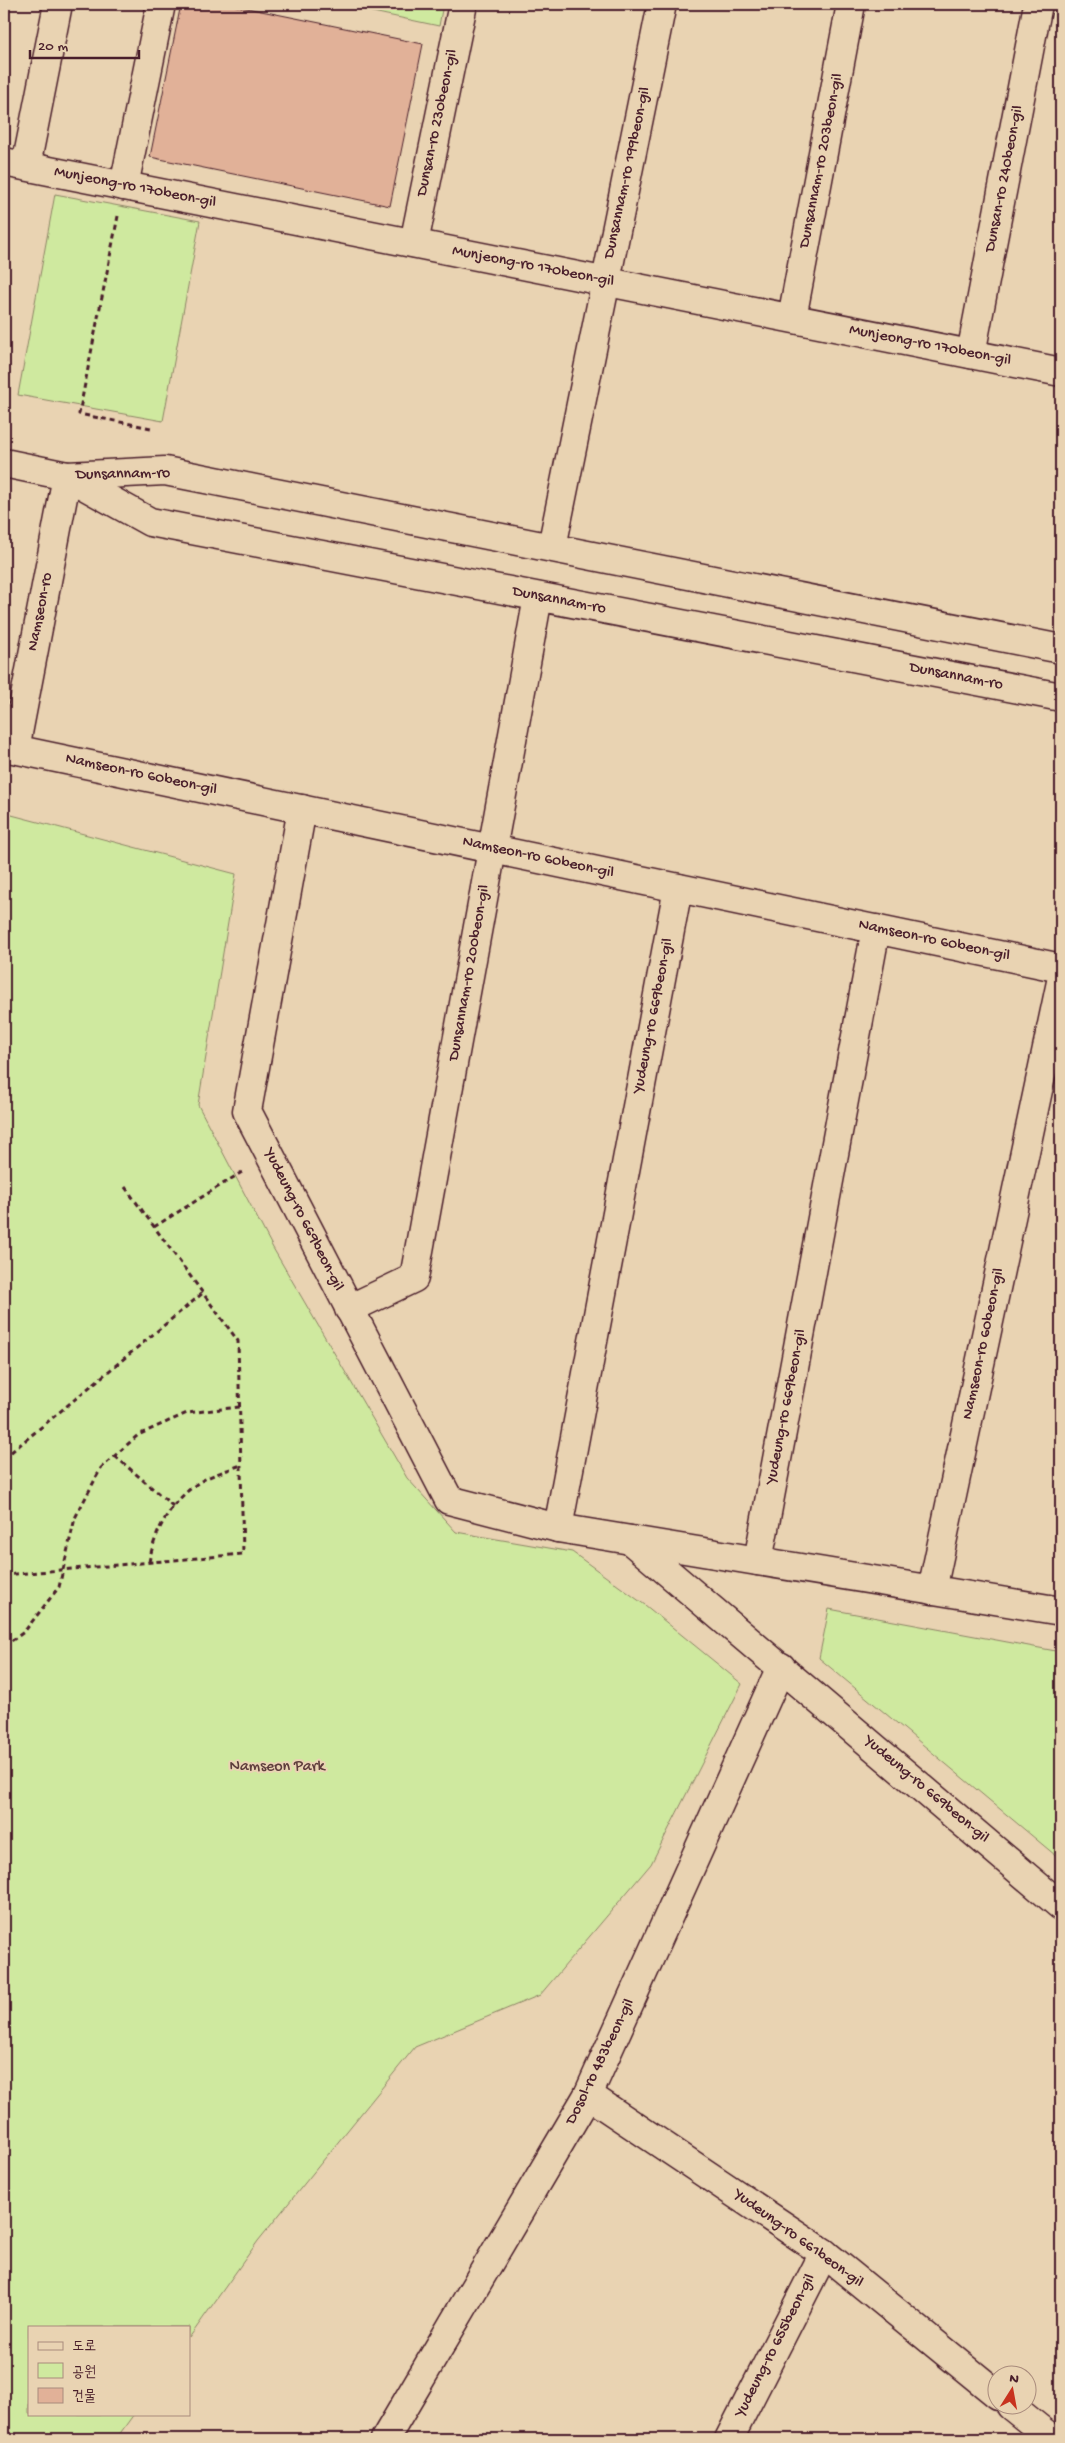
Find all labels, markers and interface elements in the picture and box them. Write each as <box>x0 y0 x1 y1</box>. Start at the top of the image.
scale bar <box>30 28 139 60</box>
text: 20 m <box>38 38 68 56</box>
street label: Dunsan-ro 230beon-gil <box>413 48 463 199</box>
street label: Dunsannam-ro 203beon-gil <box>796 72 848 251</box>
street label: Dunsannam-ro 199beon-gil <box>600 86 655 261</box>
street label: Dunsan-ro 240beon-gil <box>981 104 1029 255</box>
street label: Munjeong-ro 170beon-gil <box>52 163 218 213</box>
street label: Munjeong-ro 170beon-gil <box>450 242 616 292</box>
street label: Munjeong-ro 170beon-gil <box>847 321 1013 371</box>
street label: Dunsannam-ro <box>74 465 171 485</box>
street label: Namseon-ro <box>24 571 58 653</box>
street label: Dunsannam-ro <box>510 582 607 619</box>
street label: Dunsannam-ro <box>907 658 1004 695</box>
street label: Namseon-ro 60beon-gil <box>63 750 219 800</box>
street label: Namseon-ro 60beon-gil <box>460 833 616 883</box>
street label: Dunsannam-ro 200beon-gil <box>445 884 495 1063</box>
street label: Namseon-ro 60beon-gil <box>856 916 1012 966</box>
street label: Yudeung-ro 669beon-gil <box>629 937 678 1097</box>
street label: Yudeung-ro 669beon-gil <box>258 1144 347 1294</box>
street label: Namseon-ro 60beon-gil <box>959 1266 1009 1422</box>
street label: Yudeung-ro 669beon-gil <box>762 1328 811 1488</box>
street label: Yudeung-ro 669beon-gil <box>858 1731 992 1848</box>
park label: Namseon Park <box>229 1758 326 1777</box>
street label: Dosol-ro 483beon-gil <box>562 1996 640 2129</box>
street label: Yudeung-ro 661beon-gil <box>728 2184 867 2293</box>
street label: Yudeung-ro 655beon-gil <box>731 2271 820 2423</box>
legend <box>28 2326 190 2416</box>
text: 도로 <box>72 2338 96 2356</box>
text: 공원 <box>72 2364 96 2382</box>
north arrow <box>988 2366 1038 2416</box>
text: N <box>1008 2370 1020 2389</box>
text: 건물 <box>72 2388 96 2406</box>

